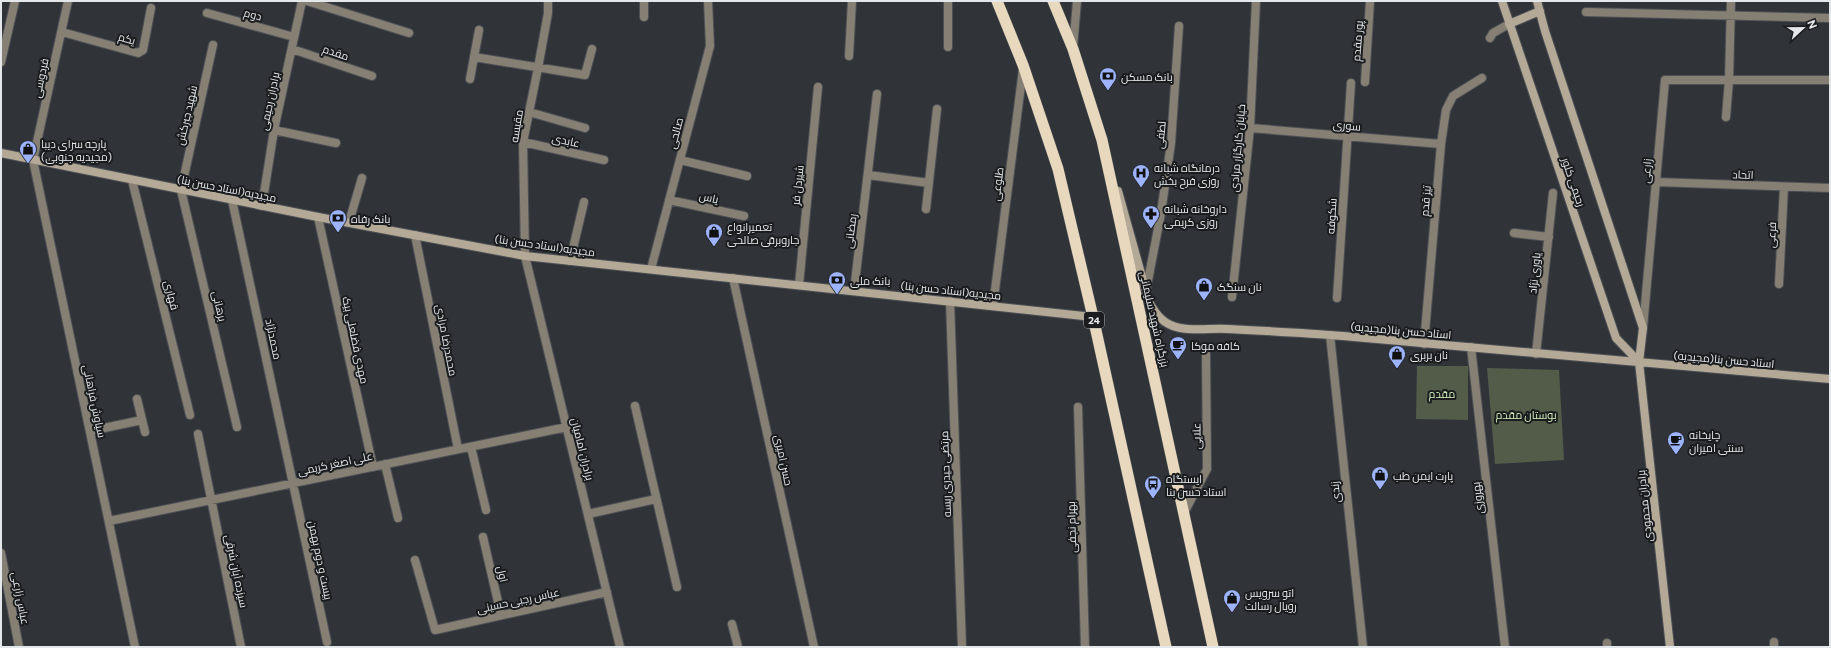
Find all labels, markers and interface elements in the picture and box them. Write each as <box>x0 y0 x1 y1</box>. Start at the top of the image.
street label: دوم <box>242 5 263 25</box>
north arrow <box>1783 8 1823 48</box>
text: N <box>1805 18 1820 30</box>
street label: پور مقدم <box>1349 20 1367 62</box>
street label: یکم <box>116 29 137 49</box>
street label: مقدم <box>321 41 351 64</box>
street label: فردوسی <box>29 57 52 99</box>
bank icon: بانک مسکن <box>1098 66 1118 91</box>
place label: بانک مسکن <box>1121 70 1173 84</box>
street label: برادران رحیمی <box>256 71 282 132</box>
street label: شهید جبرکش <box>173 84 200 146</box>
street label: خیابان کارگزار مرادی <box>1227 103 1248 193</box>
street label: مقیسه <box>507 109 525 143</box>
street label: صالحی <box>665 116 686 150</box>
street label: سوری <box>1332 117 1362 134</box>
street label: لطفی <box>1152 120 1169 150</box>
street label: عابدی <box>551 131 581 150</box>
place label: پارچه سرای دیبا (مجیدیه جنوبی) <box>41 137 112 164</box>
shop icon: پارچه سرای دیبا (مجیدیه جنوبی) <box>18 139 38 164</box>
street label: رحیمی کلور <box>1558 155 1588 209</box>
street label: زارعی <box>1638 158 1655 184</box>
place label: درمانگاه شبانه روزی فرح بخش <box>1154 161 1220 189</box>
hospital icon: درمانگاه شبانه روزی فرح بخش <box>1131 163 1151 188</box>
street label: شیردل فر <box>788 164 807 207</box>
street label: طلوعی <box>988 166 1007 202</box>
street label: اتحاد <box>1732 167 1754 181</box>
street label: مجیدیه(استاد حسن بنا) <box>176 172 278 205</box>
street label: تیز قدم <box>1417 185 1435 217</box>
street label: یاس <box>698 189 720 206</box>
street label: شکوفه <box>1323 198 1340 234</box>
place label: داروخانه شبانه روزی کریمی <box>1164 202 1227 229</box>
pharmacy icon: داروخانه شبانه روزی کریمی <box>1141 204 1161 229</box>
bank icon: بانک رفاه <box>328 208 348 233</box>
place label: بانک رفاه <box>351 212 391 226</box>
street label: رمضانی <box>841 213 860 249</box>
place label: تعمیرانواع جاروبرقی صالحی <box>727 220 799 247</box>
shop icon: تعمیرانواع جاروبرقی صالحی <box>704 222 724 247</box>
street label: فرعی <box>1764 222 1779 248</box>
street label: مجیدیه(استاد حسن بنا) <box>494 232 596 259</box>
street label: یاوری نژاد <box>1525 252 1544 294</box>
bank icon: بانک ملی <box>827 270 847 295</box>
street label: بزرگراه شهید سلیمانی <box>1137 270 1172 368</box>
place label: بانک ملی <box>850 274 890 288</box>
shop icon: نان سنگک <box>1194 276 1214 301</box>
street label: مجیدیه(استاد حسن بنا) <box>900 278 1002 303</box>
street label: قهاری <box>161 279 182 311</box>
place label: نان سنگک <box>1217 280 1262 294</box>
street label: برهانی <box>209 289 230 323</box>
street label: مهدی فضلعلی بیک <box>339 295 372 385</box>
street label: محمدرضا مرادی <box>433 303 460 377</box>
road number: 24 <box>1084 312 1104 328</box>
street label: محمدنژاد <box>262 317 285 361</box>
street label: استاد حسن بنا(مجیدیه) <box>1350 319 1452 342</box>
cafe icon: کافه موکا <box>1168 335 1188 360</box>
place label: کافه موکا <box>1191 339 1240 353</box>
shop icon: نان بربری <box>1387 344 1407 369</box>
place label: نان بربری <box>1410 348 1448 362</box>
street label: استاد حسن بنا(مجیدیه) <box>1673 348 1775 371</box>
street label: سیاوش فراهانی <box>80 363 109 439</box>
park label: مقدم <box>1429 387 1455 402</box>
park label: بوستان مقدم <box>1495 408 1557 423</box>
street label: برادران امامیان <box>568 416 597 482</box>
street label: علایی <box>1189 423 1204 449</box>
place label: چایخانه سنتی امیران <box>1689 428 1743 455</box>
cafe icon: چایخانه سنتی امیران <box>1666 430 1686 455</box>
street label: مرتضی حیدری ریسه <box>937 431 954 517</box>
street label: حسن امیری <box>771 433 796 487</box>
street label: علی اصغر کریمی <box>296 449 374 478</box>
shop icon: پارت ایمن طب <box>1370 465 1390 490</box>
place label: پارت ایمن طب <box>1393 469 1453 483</box>
street label: برادران محمودی <box>1634 469 1655 543</box>
place label: ایستگاه استاد حسن بنا <box>1166 472 1227 499</box>
bus stop icon: ایستگاه استاد حسن بنا <box>1143 474 1163 499</box>
street label: زندی <box>1327 480 1344 503</box>
street label: بهروزی <box>1469 481 1486 515</box>
street label: بهرام نجفی <box>1064 501 1080 553</box>
street label: بیست و دوم بهمن <box>304 519 336 601</box>
street label: سیزده آبان شرقی <box>222 533 251 609</box>
street label: اول <box>494 565 511 584</box>
street label: عباس زارعی <box>9 571 32 626</box>
street label: عباس رجبی حسینی <box>475 585 561 616</box>
place label: اتو سرویس رویال رسالت <box>1245 586 1297 613</box>
shop icon: اتو سرویس رویال رسالت <box>1222 588 1242 613</box>

